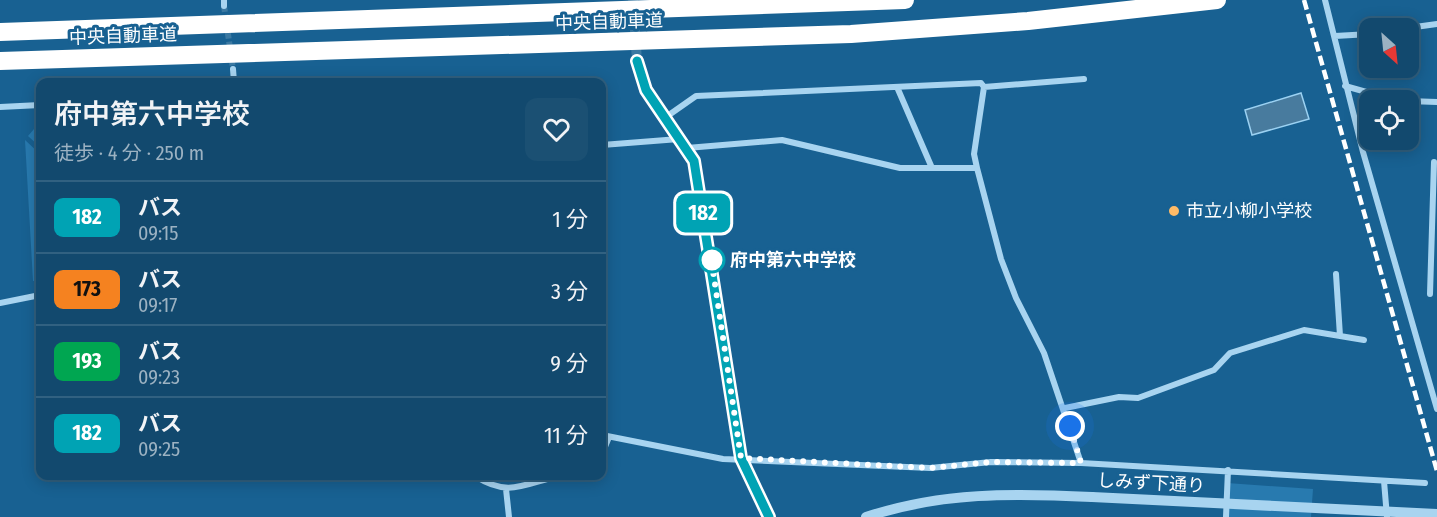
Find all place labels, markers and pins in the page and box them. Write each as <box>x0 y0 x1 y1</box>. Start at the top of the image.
place label: 市立小柳小学校 <box>1186 200 1312 222</box>
marker: 市立小柳小学校 <box>1167 204 1181 218</box>
marker: 府中第六中学校 <box>699 247 725 273</box>
place label: 府中第六中学校 <box>730 249 856 271</box>

